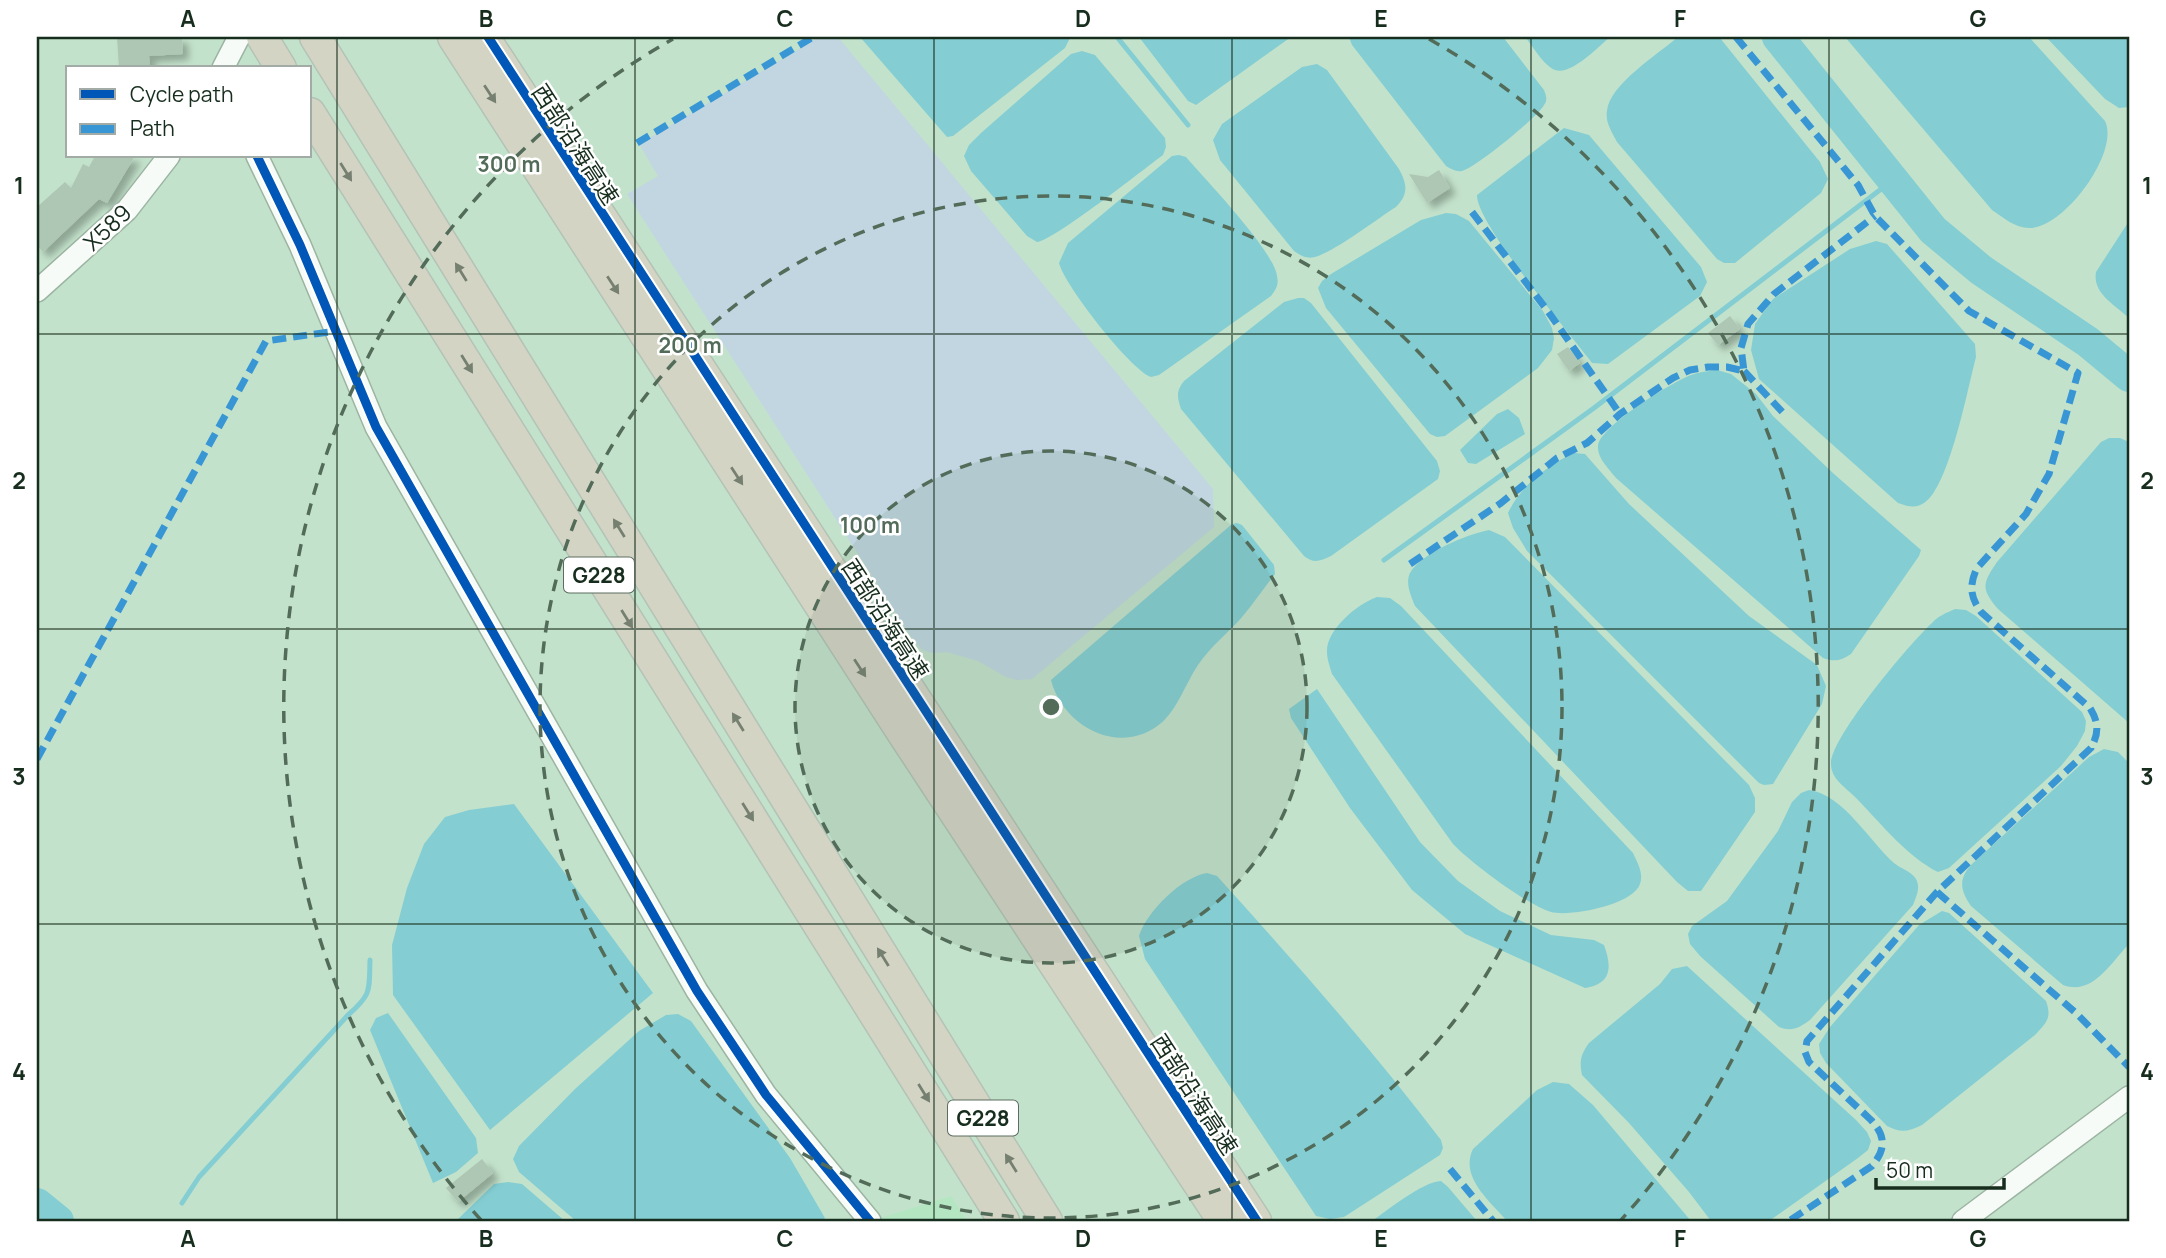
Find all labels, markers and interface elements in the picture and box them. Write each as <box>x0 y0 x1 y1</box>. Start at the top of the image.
text: A <box>180 2 196 34</box>
text: B <box>479 2 493 34</box>
text: C <box>777 2 794 34</box>
text: D <box>1075 2 1091 34</box>
text: E <box>1374 2 1388 34</box>
text: F <box>1674 2 1686 34</box>
text: G <box>1970 2 1987 34</box>
legend <box>66 66 312 158</box>
street label: 西部沿海高速 <box>525 77 627 211</box>
text: Cycle path <box>130 80 233 108</box>
one-way arrow <box>483 85 497 103</box>
text: Path <box>130 114 175 142</box>
text: 300 m <box>478 150 540 178</box>
one-way arrow <box>340 162 353 181</box>
text: 1 <box>14 169 24 201</box>
text: 1 <box>2142 169 2152 201</box>
street label: X589 <box>76 197 138 257</box>
one-way arrow <box>454 262 467 282</box>
one-way arrow <box>607 276 620 295</box>
text: 200 m <box>658 331 722 359</box>
one-way arrow <box>461 355 474 374</box>
text: 2 <box>12 464 26 496</box>
text: 2 <box>2140 464 2154 496</box>
one-way arrow <box>730 467 743 486</box>
text: 100 m <box>840 511 900 539</box>
one-way arrow <box>612 519 625 538</box>
street label: 西部沿海高速 <box>835 552 937 686</box>
road number: G228 <box>564 558 634 592</box>
one-way arrow <box>621 610 634 629</box>
one-way arrow <box>853 658 866 677</box>
centre of rings <box>1039 695 1063 719</box>
one-way arrow <box>732 712 745 732</box>
text: 3 <box>12 760 26 792</box>
text: 3 <box>2140 760 2154 792</box>
one-way arrow <box>742 802 755 822</box>
one-way arrow <box>877 948 889 967</box>
street label: 西部沿海高速 <box>1144 1027 1246 1161</box>
text: 4 <box>12 1055 26 1087</box>
text: 4 <box>2140 1055 2154 1087</box>
one-way arrow <box>918 1083 931 1103</box>
road number: G228 <box>948 1100 1018 1136</box>
scale bar <box>1876 1146 2003 1190</box>
one-way arrow <box>1005 1154 1018 1173</box>
text: 50 m <box>1886 1156 1933 1184</box>
text: A <box>180 1222 196 1254</box>
text: B <box>479 1222 493 1254</box>
text: C <box>777 1222 794 1254</box>
text: D <box>1075 1222 1091 1254</box>
text: E <box>1374 1222 1388 1254</box>
text: F <box>1674 1222 1686 1254</box>
text: G <box>1970 1222 1987 1254</box>

